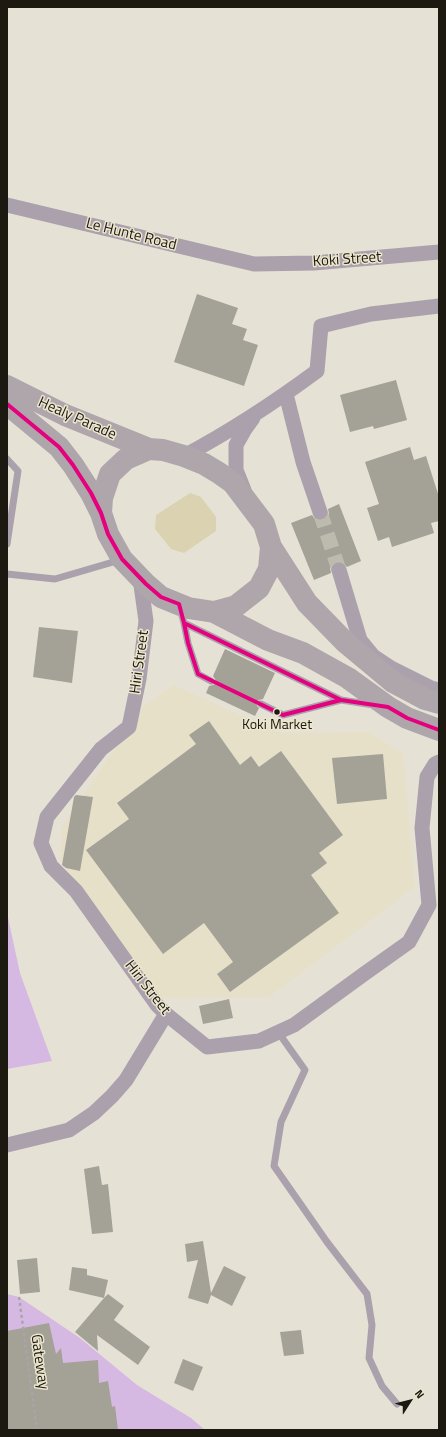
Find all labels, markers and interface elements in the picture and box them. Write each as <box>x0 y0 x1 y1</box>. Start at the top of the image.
street label: Le Hunte Road <box>84 215 178 255</box>
street label: Koki Street <box>312 249 382 271</box>
street label: Healy Parade <box>35 394 119 444</box>
street label: Hiri Street <box>127 629 153 695</box>
marker: Koki Market <box>272 707 282 717</box>
place label: Koki Market <box>242 718 312 734</box>
street label: Hiri Street <box>120 957 174 1019</box>
street label: Gateway <box>26 1333 52 1391</box>
north arrow <box>390 1381 430 1421</box>
text: N <box>411 1386 428 1402</box>

